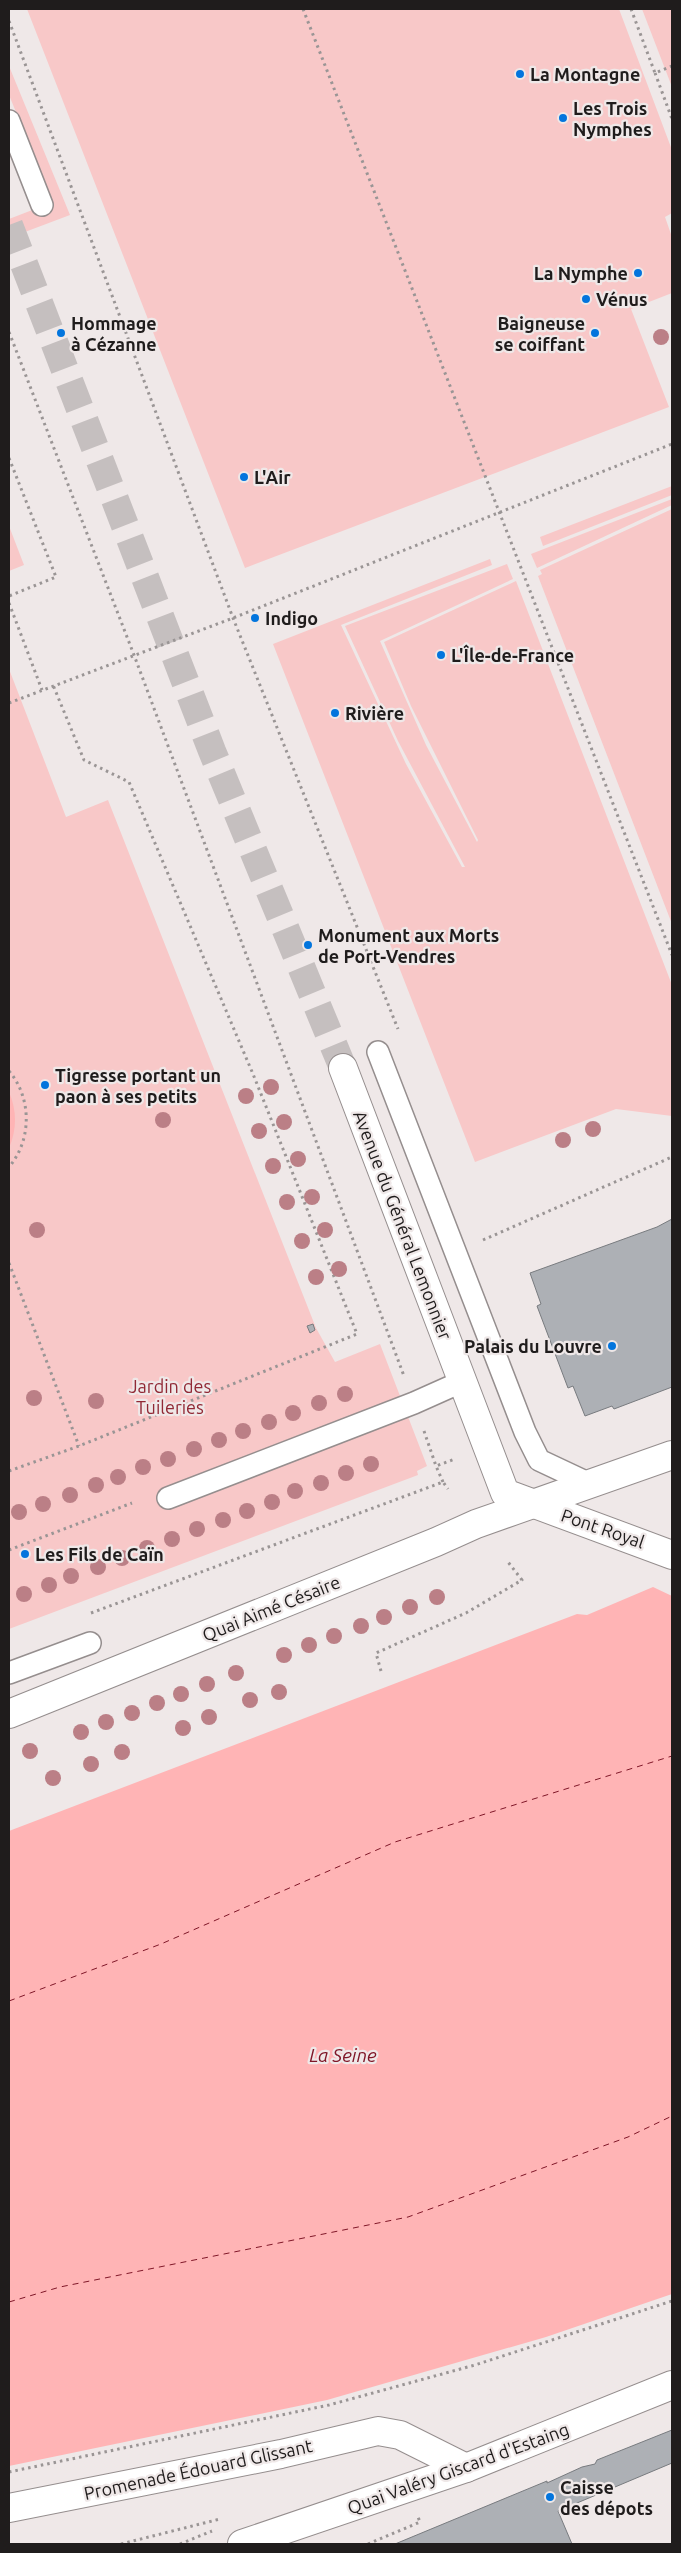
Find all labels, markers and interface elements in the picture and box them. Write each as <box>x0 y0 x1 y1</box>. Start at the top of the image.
place label: La Montagne <box>530 64 640 84</box>
marker: La Montagne <box>514 68 526 80</box>
place label: Les Trois Nymphes <box>573 98 652 139</box>
marker: Les Trois Nymphes <box>557 112 569 124</box>
place label: La Nymphe <box>534 263 628 283</box>
marker: La Nymphe <box>632 267 644 279</box>
place label: Vénus <box>596 289 648 309</box>
marker: Vénus <box>580 293 592 305</box>
place label: Hommage à Cézanne <box>71 313 157 354</box>
place label: Baigneuse se coiffant <box>495 313 585 354</box>
marker: Hommage à Cézanne <box>55 327 67 339</box>
marker: Baigneuse se coiffant <box>589 327 601 339</box>
place label: L'Air <box>254 467 291 487</box>
marker: L'Air <box>238 471 250 483</box>
place label: Indigo <box>265 608 318 628</box>
marker: Indigo <box>249 612 261 624</box>
place label: L'Île-de-France <box>451 644 574 665</box>
marker: L'Île-de-France <box>435 649 447 661</box>
place label: Rivière <box>345 703 404 723</box>
marker: Rivière <box>329 707 341 719</box>
place label: Monument aux Morts de Port-Vendres <box>318 925 499 966</box>
marker: Monument aux Morts de Port-Vendres <box>302 939 314 951</box>
place label: Tigresse portant un paon à ses petits <box>55 1065 221 1106</box>
marker: Tigresse portant un paon à ses petits <box>39 1079 51 1091</box>
street label: Avenue du Général Lemonnier <box>350 1108 456 1342</box>
place label: Palais du Louvre <box>464 1336 602 1356</box>
marker: Palais du Louvre <box>606 1340 618 1352</box>
park label: Jardin des Tuileries <box>129 1376 211 1417</box>
street label: Pont Royal <box>559 1504 648 1552</box>
place label: Les Fils de Caïn <box>35 1544 164 1564</box>
marker: Les Fils de Caïn <box>19 1548 31 1560</box>
street label: Quai Aimé Césaire <box>199 1571 343 1646</box>
water label: La Seine <box>309 2044 377 2066</box>
street label: Quai Valéry Giscard d'Estaing <box>345 2419 572 2518</box>
street label: Promenade Édouard Glissant <box>82 2434 314 2503</box>
place label: Caisse des dépots <box>560 2477 653 2518</box>
marker: Caisse des dépots <box>544 2491 556 2503</box>

